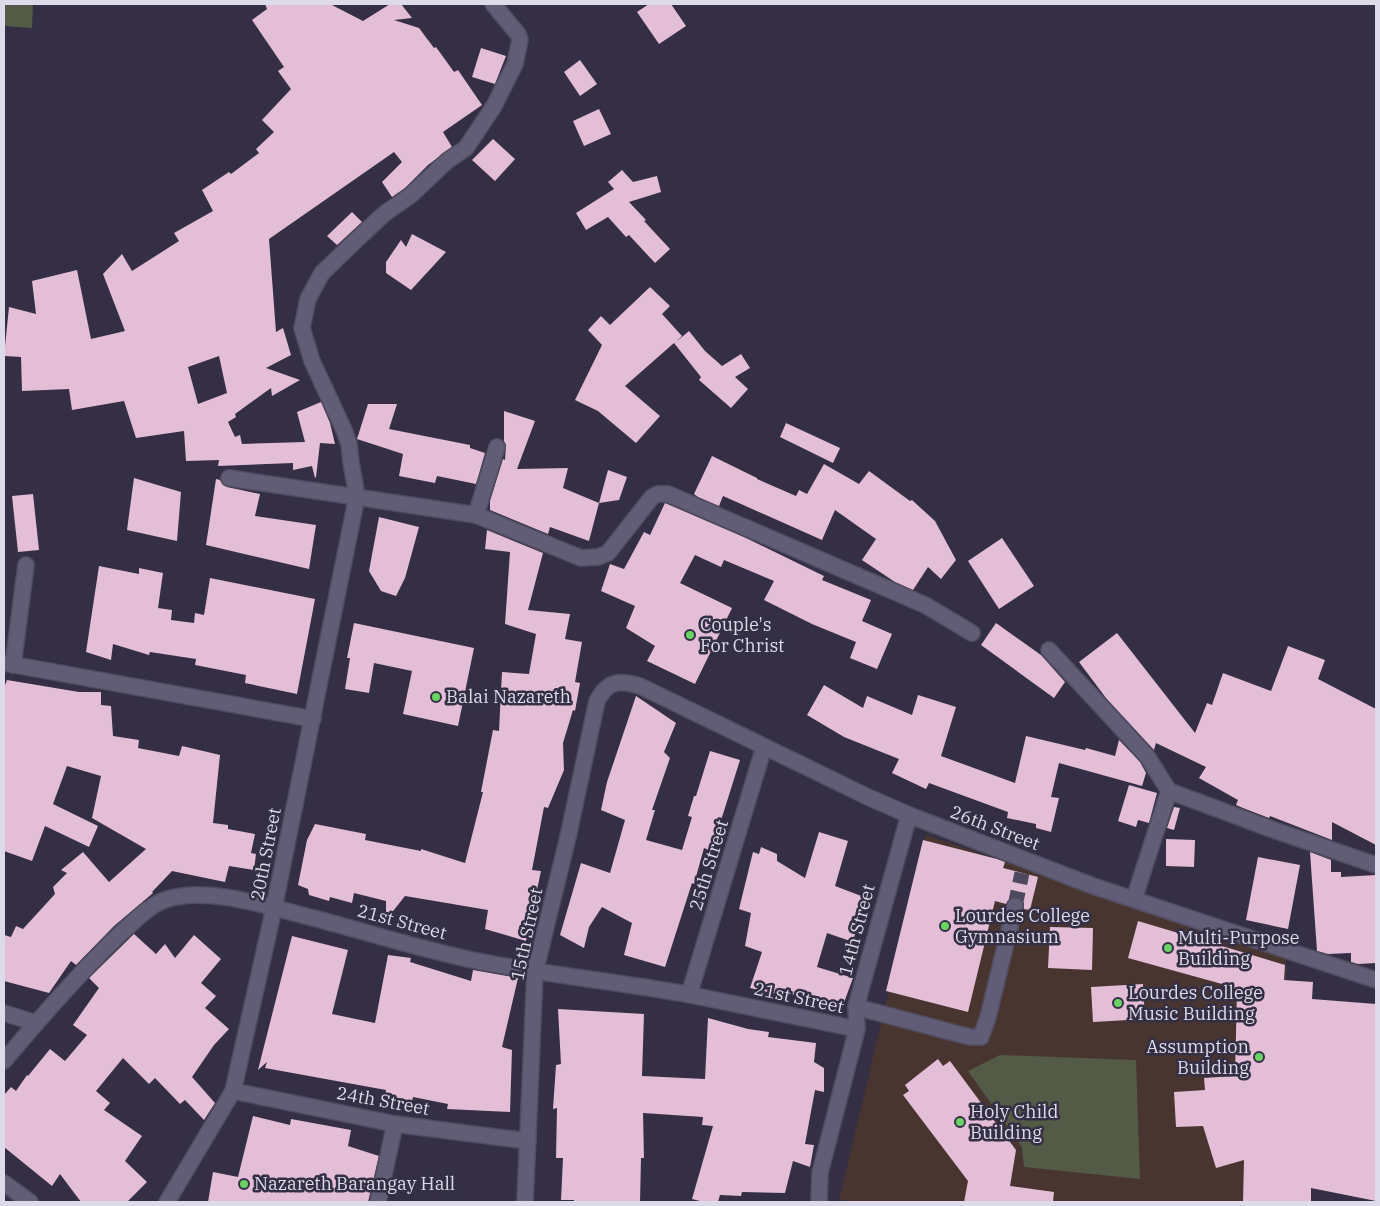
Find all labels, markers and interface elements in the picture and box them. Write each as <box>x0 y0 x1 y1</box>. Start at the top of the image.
place label: Couple's For Christ <box>700 613 784 657</box>
marker: Couple's For Christ <box>684 629 696 641</box>
place label: Balai Nazareth <box>446 685 571 708</box>
marker: Balai Nazareth <box>430 691 442 703</box>
street label: 26th Street <box>947 800 1043 855</box>
street label: 20th Street <box>245 806 286 902</box>
street label: 25th Street <box>684 817 733 913</box>
street label: 14th Street <box>833 882 880 978</box>
street label: 15th Street <box>505 886 548 982</box>
street label: 21st Street <box>355 899 449 944</box>
place label: Lourdes College Gymnasium <box>955 904 1090 948</box>
marker: Lourdes College Gymnasium <box>939 920 951 932</box>
place label: Multi-Purpose Building <box>1178 926 1300 970</box>
marker: Multi-Purpose Building <box>1162 942 1174 954</box>
street label: 21st Street <box>752 977 846 1018</box>
place label: Lourdes College Music Building <box>1128 981 1263 1025</box>
marker: Lourdes College Music Building <box>1112 997 1124 1009</box>
place label: Assumption Building <box>1146 1035 1249 1079</box>
marker: Assumption Building <box>1253 1051 1265 1063</box>
street label: 24th Street <box>335 1081 431 1120</box>
place label: Holy Child Building <box>970 1100 1058 1144</box>
marker: Holy Child Building <box>954 1116 966 1128</box>
place label: Nazareth Barangay Hall <box>254 1172 455 1195</box>
marker: Nazareth Barangay Hall <box>238 1178 250 1190</box>

